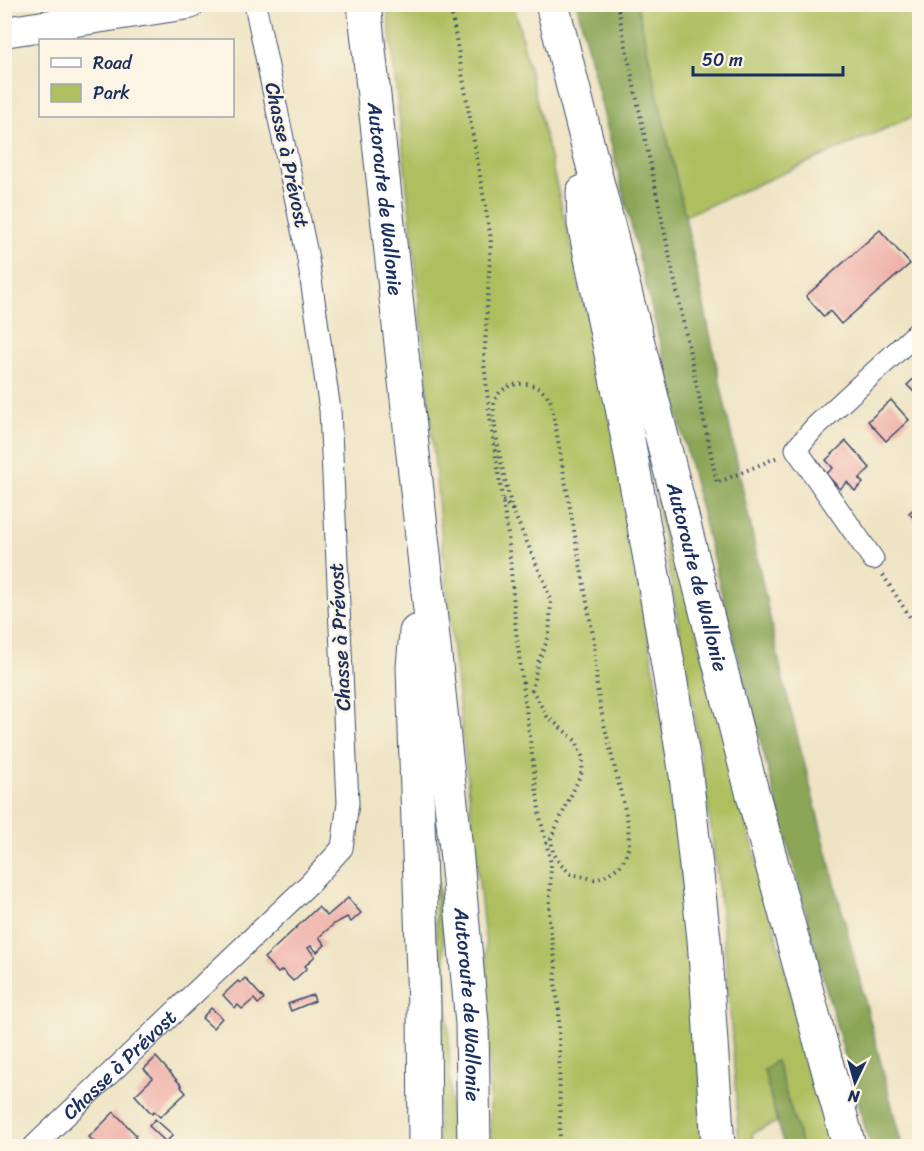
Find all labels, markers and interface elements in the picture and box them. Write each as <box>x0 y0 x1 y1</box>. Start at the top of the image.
legend <box>39 39 234 117</box>
scale bar <box>693 39 843 77</box>
text: 50 m <box>702 44 743 76</box>
text: Road <box>93 47 133 79</box>
text: Park <box>93 77 130 109</box>
street label: Chasse à Prévost <box>254 79 320 231</box>
street label: Autoroute de Wallonie <box>357 99 413 297</box>
street label: Autoroute de Wallonie <box>656 477 738 675</box>
street label: Chasse à Prévost <box>319 562 361 712</box>
street label: Autoroute de Wallonie <box>444 905 491 1102</box>
street label: Chasse à Prévost <box>54 1001 185 1128</box>
north arrow <box>825 1052 885 1112</box>
text: N <box>846 1081 862 1111</box>

